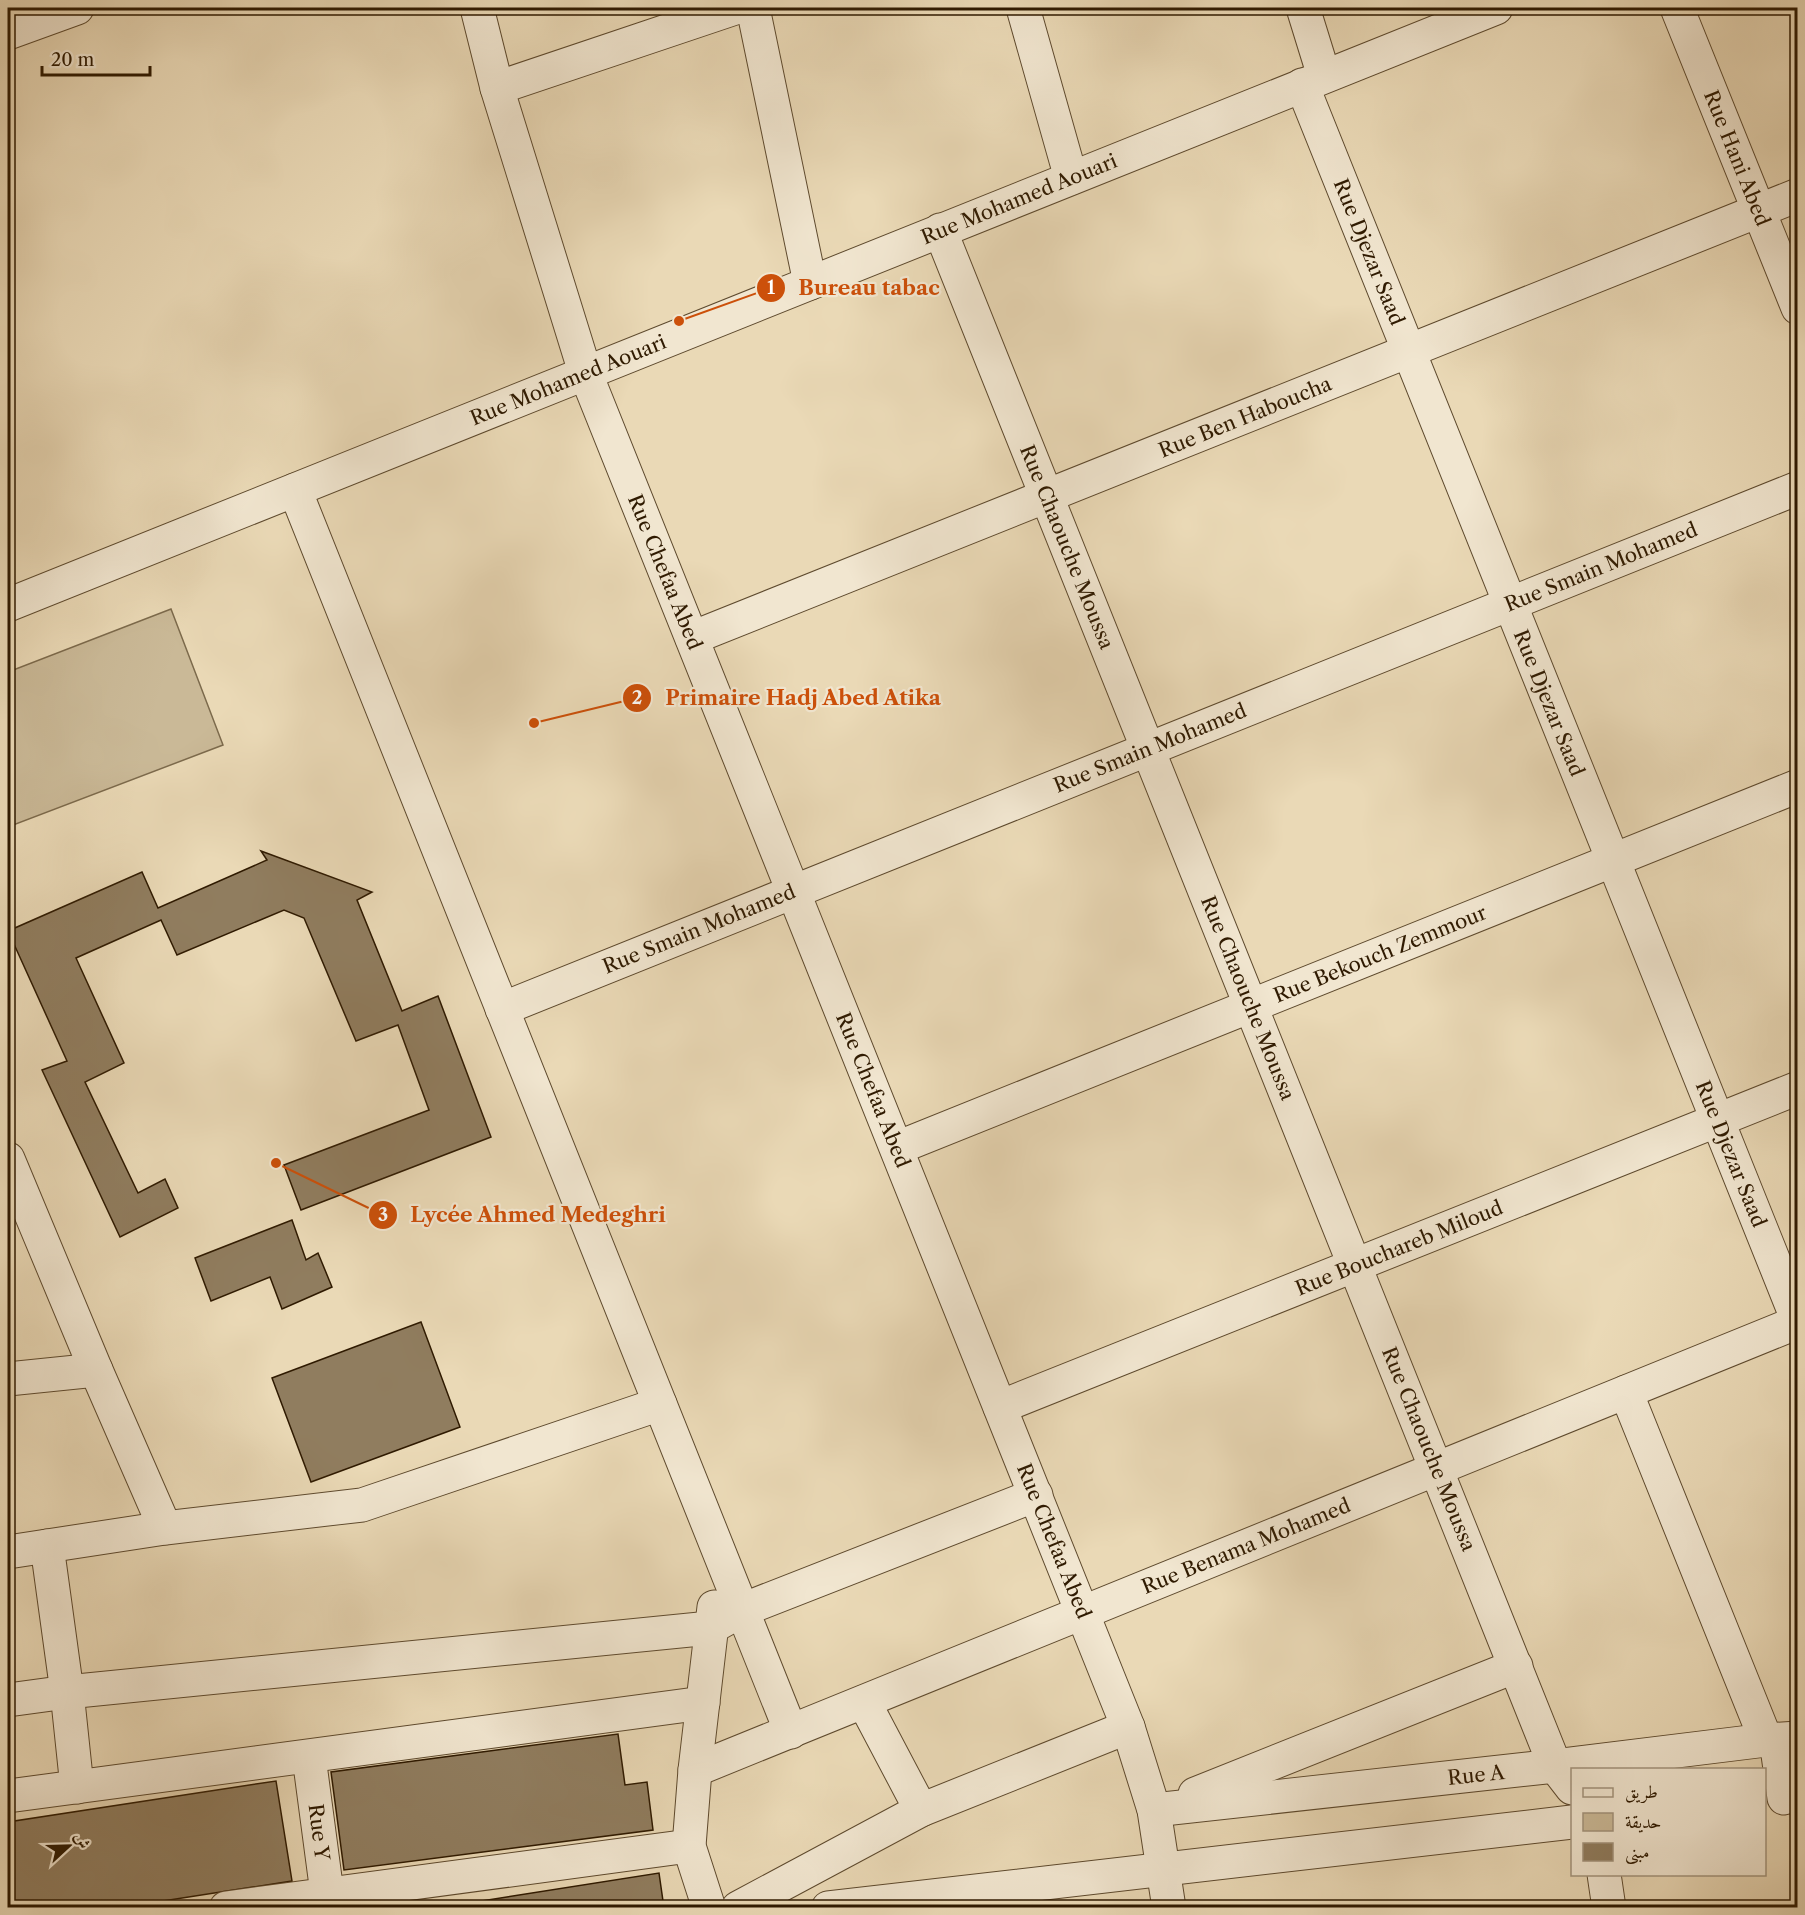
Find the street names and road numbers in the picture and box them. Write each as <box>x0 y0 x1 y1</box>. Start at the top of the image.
street label: Rue Hani Abed <box>1699 87 1775 229</box>
street label: Rue Mohamed Aouari <box>918 149 1120 249</box>
street label: Rue Djezar Saad <box>1329 175 1409 329</box>
street label: Rue Mohamed Aouari <box>467 330 669 430</box>
street label: Rue Ben Haboucha <box>1155 371 1335 463</box>
street label: Rue Chaouche Moussa <box>1015 441 1119 653</box>
street label: Rue Chefaa Abed <box>623 491 707 653</box>
street label: Rue Smain Mohamed <box>1501 517 1701 617</box>
street label: Rue Djezar Saad <box>1509 626 1589 780</box>
street label: Rue Smain Mohamed <box>1050 698 1250 798</box>
street label: Rue Smain Mohamed <box>599 879 799 979</box>
street label: Rue Chaouche Moussa <box>1196 892 1300 1104</box>
street label: Rue Bekouch Zemmour <box>1270 900 1490 1008</box>
street label: Rue Chefaa Abed <box>831 1009 915 1171</box>
street label: Rue Djezar Saad <box>1691 1077 1771 1231</box>
street label: Rue Bouchareb Miloud <box>1292 1195 1506 1301</box>
street label: Rue Chaouche Moussa <box>1377 1343 1481 1555</box>
street label: Rue Chefaa Abed <box>1012 1460 1096 1622</box>
street label: Rue Benama Mohamed <box>1138 1493 1354 1599</box>
street label: Rue A <box>1446 1760 1507 1790</box>
street label: Rue Y <box>304 1802 334 1863</box>

